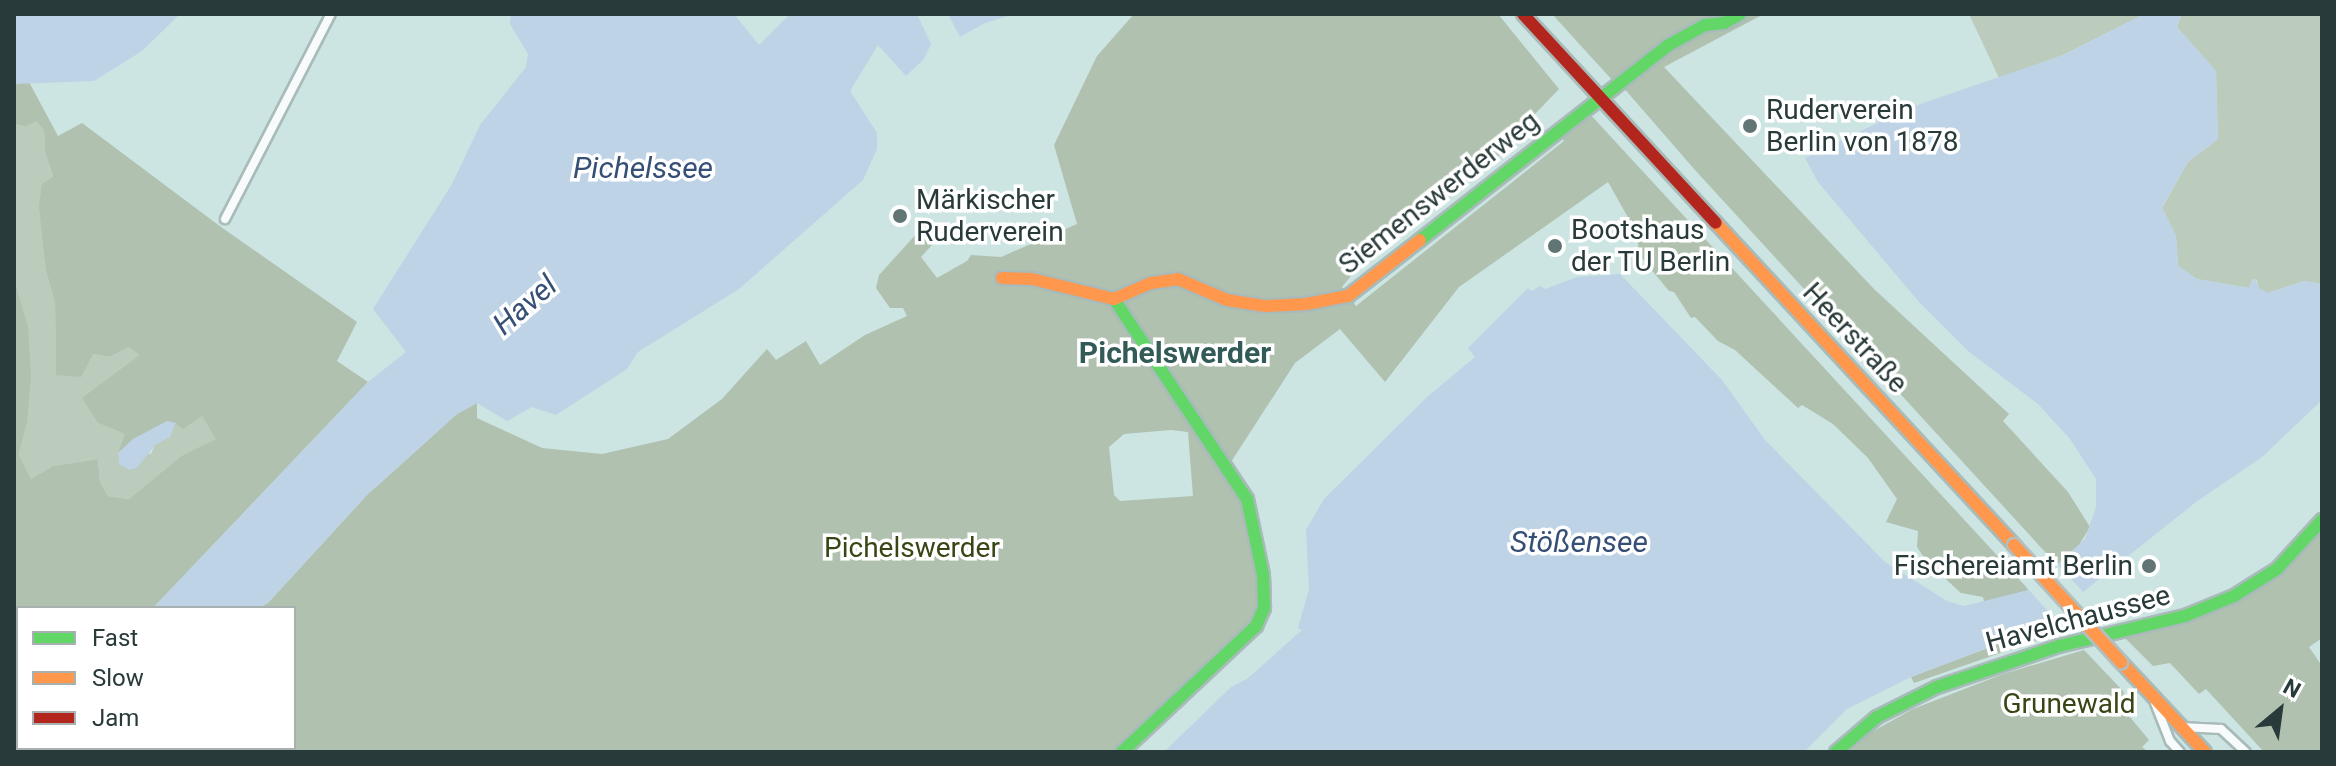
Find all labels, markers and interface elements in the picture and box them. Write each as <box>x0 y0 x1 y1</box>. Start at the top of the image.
place label: Ruderverein Berlin von 1878 <box>1766 93 1958 159</box>
street label: Siemenswerderweg <box>1332 104 1546 282</box>
marker: Ruderverein Berlin von 1878 <box>1741 117 1759 135</box>
water label: Pichelssee <box>573 150 713 186</box>
place label: Märkischer Ruderverein <box>916 183 1064 249</box>
marker: Märkischer Ruderverein <box>891 207 909 225</box>
place label: Bootshaus der TU Berlin <box>1571 213 1731 279</box>
marker: Bootshaus der TU Berlin <box>1546 237 1564 255</box>
water label: Havel <box>486 268 564 342</box>
street label: Heerstraße <box>1796 276 1914 400</box>
district label: Pichelswerder <box>1079 335 1271 371</box>
water label: Stößensee <box>1510 524 1648 560</box>
park label: Pichelswerder <box>824 531 1000 565</box>
place label: Fischereiamt Berlin <box>1894 549 2133 583</box>
marker: Fischereiamt Berlin <box>2140 557 2158 575</box>
street label: Havelchaussee <box>1982 578 2174 660</box>
legend <box>16 606 296 750</box>
text: Fast <box>92 624 138 652</box>
text: Slow <box>92 664 144 692</box>
north arrow <box>2240 670 2320 750</box>
text: N <box>2279 674 2305 703</box>
park label: Grunewald <box>2002 687 2136 721</box>
text: Jam <box>92 704 139 732</box>

